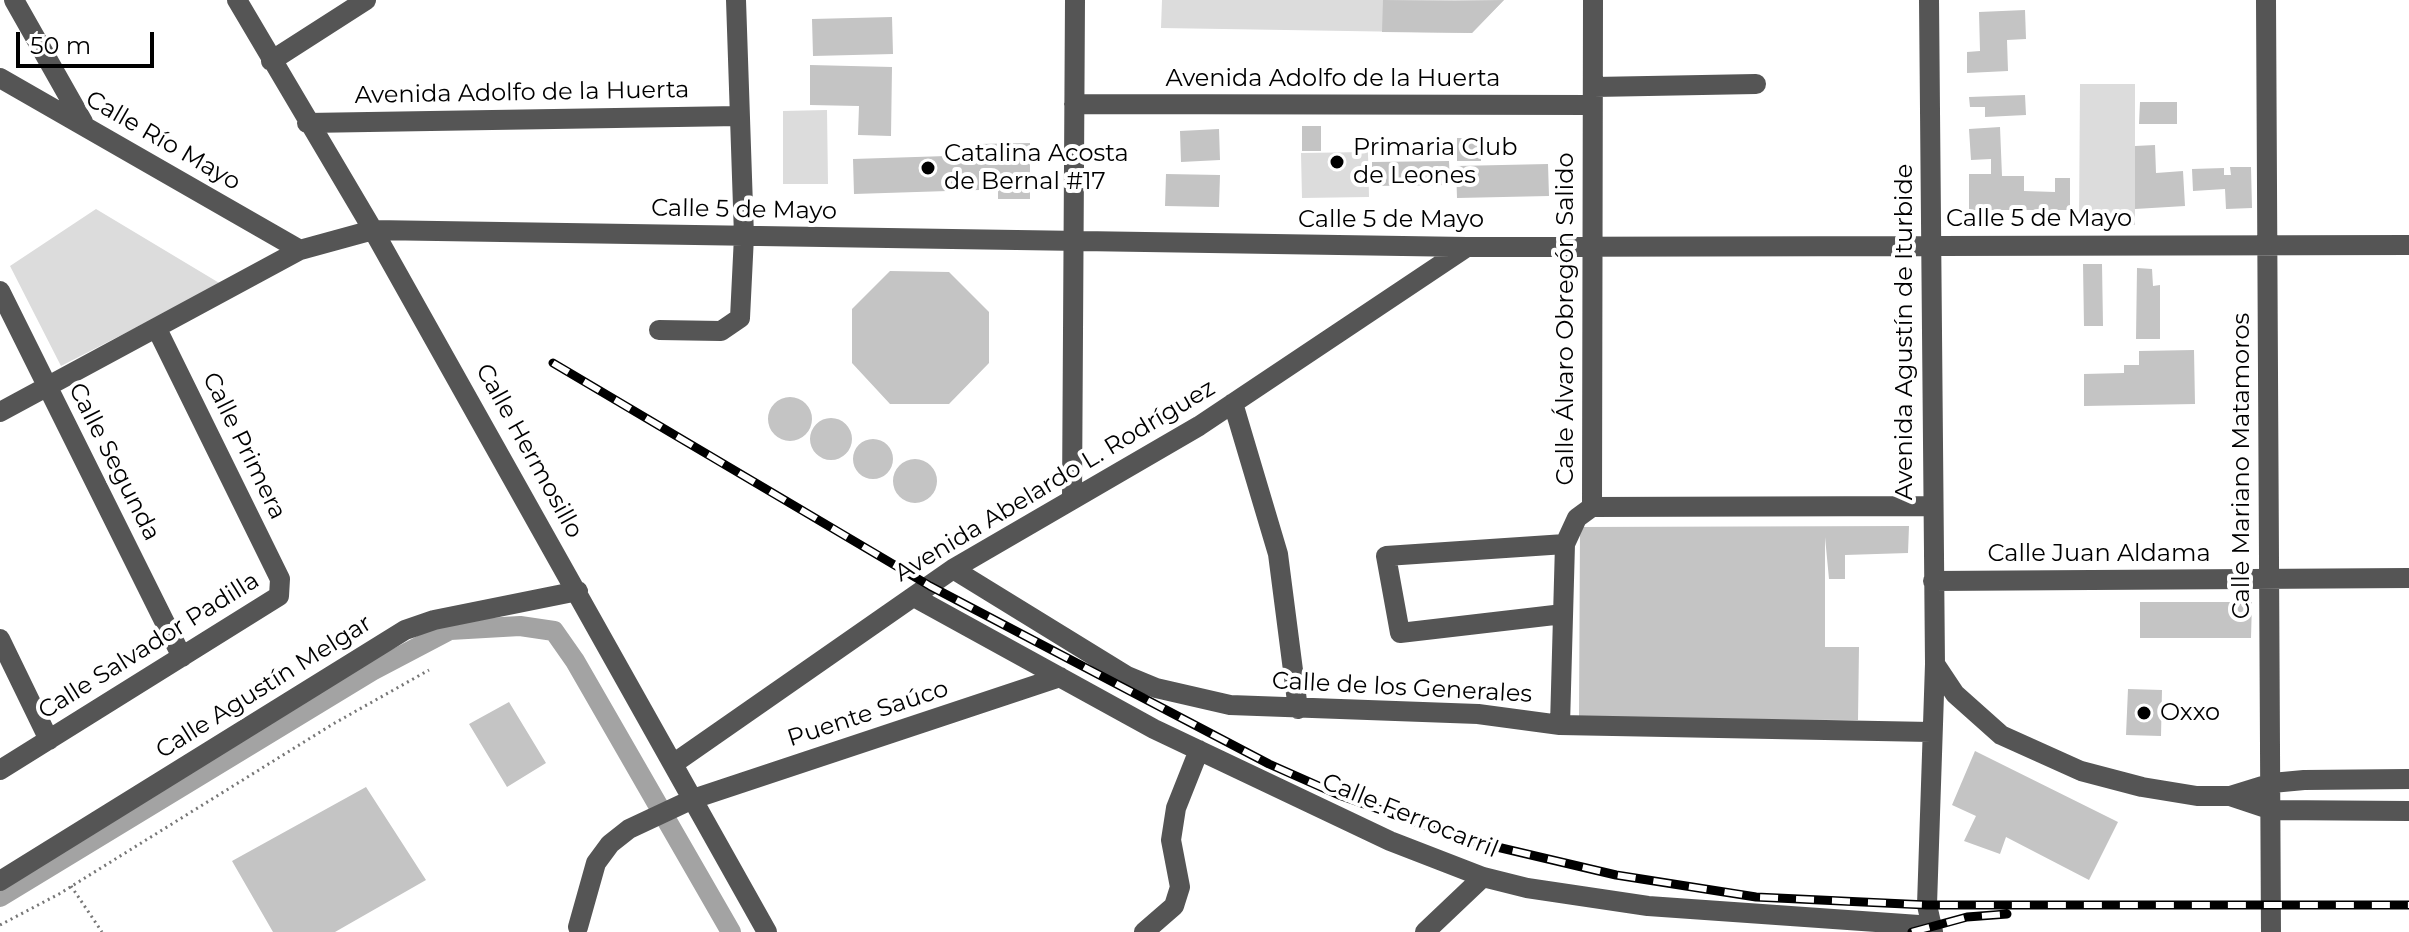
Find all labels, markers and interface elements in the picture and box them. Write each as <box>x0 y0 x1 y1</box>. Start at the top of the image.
scale bar <box>20 16 158 66</box>
text: 50 m <box>30 31 91 60</box>
street label: Avenida Adolfo de la Huerta <box>1166 65 1500 93</box>
street label: Avenida Adolfo de la Huerta <box>354 76 690 110</box>
street label: Calle Río Mayo <box>80 85 246 197</box>
place label: Primaria Club de Leones <box>1353 134 1517 190</box>
place label: Catalina Acosta de Bernal #17 <box>944 140 1129 196</box>
street label: Calle Álvaro Obregón Salido <box>1552 152 1580 486</box>
marker: Primaria Club de Leones <box>1328 153 1346 171</box>
marker: Catalina Acosta de Bernal #17 <box>919 159 937 177</box>
street label: Avenida Agustín de Iturbide <box>1891 164 1919 500</box>
street label: Calle 5 de Mayo <box>651 194 837 226</box>
street label: Calle 5 de Mayo <box>1946 205 2132 233</box>
street label: Calle 5 de Mayo <box>1298 206 1484 234</box>
street label: Calle Mariano Matamoros <box>2228 313 2256 619</box>
street label: Calle Hermosillo <box>469 359 589 543</box>
street label: Calle Primera <box>196 368 292 524</box>
street label: Avenida Abelardo L. Rodríguez <box>890 374 1220 588</box>
street label: Calle Segunda <box>62 378 166 546</box>
street label: Calle Juan Aldama <box>1987 540 2211 568</box>
street label: Calle Salvador Padilla <box>33 566 265 726</box>
street label: Calle Agustín Melgar <box>151 609 377 765</box>
street label: Calle de los Generales <box>1271 667 1533 709</box>
street label: Puente Saúco <box>784 674 952 754</box>
place label: Oxxo <box>2160 699 2220 727</box>
marker: Oxxo <box>2135 704 2153 722</box>
street label: Calle Ferrocarril <box>1318 768 1502 864</box>

